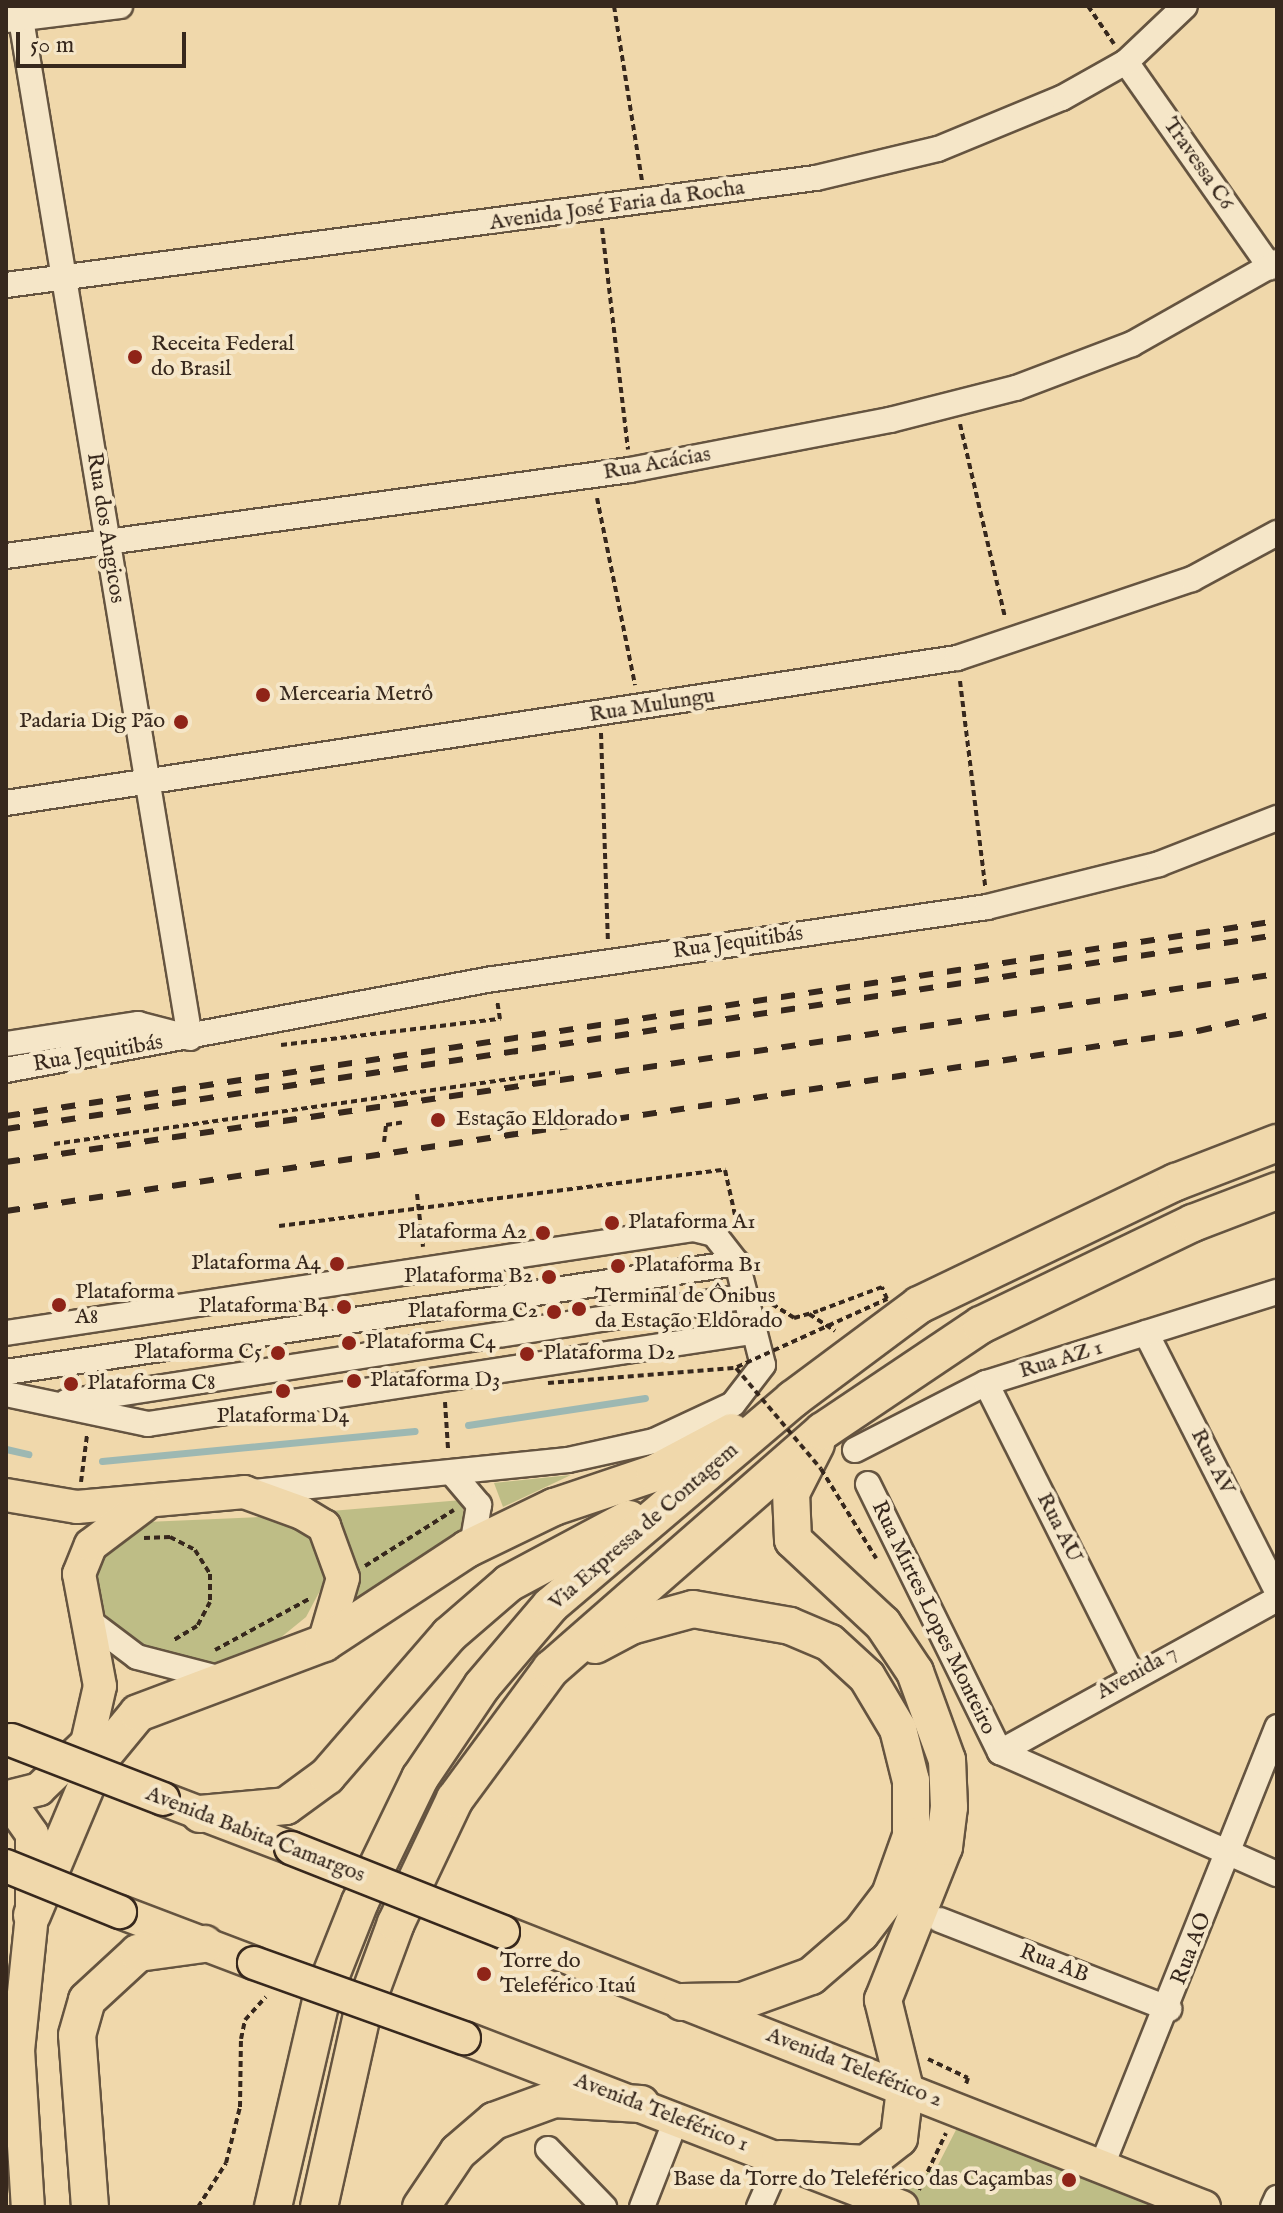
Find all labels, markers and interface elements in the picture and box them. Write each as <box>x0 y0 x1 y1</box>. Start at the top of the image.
scale bar <box>20 16 190 66</box>
text: 50 m <box>30 30 74 61</box>
street label: Travessa C6 <box>1157 113 1239 215</box>
street label: Avenida José Faria da Rocha <box>488 175 746 237</box>
place label: Receita Federal do Brasil <box>151 331 294 382</box>
marker: Receita Federal do Brasil <box>126 348 144 366</box>
street label: Rua Acácias <box>601 442 713 486</box>
street label: Rua dos Angicos <box>80 451 130 605</box>
place label: Mercearia Metrô <box>279 682 433 708</box>
street label: Rua Mulungu <box>587 683 717 729</box>
marker: Mercearia Metrô <box>254 686 272 704</box>
place label: Padaria Dig Pão <box>19 709 165 735</box>
marker: Padaria Dig Pão <box>172 713 190 731</box>
street label: Rua Jequitibás <box>671 921 805 965</box>
street label: Rua Jequitibás <box>31 1030 165 1078</box>
place label: Estação Eldorado <box>456 1107 618 1133</box>
marker: Estação Eldorado <box>427 1109 449 1131</box>
place label: Plataforma A1 <box>628 1210 755 1236</box>
marker: Plataforma A1 <box>603 1214 621 1232</box>
place label: Plataforma A2 <box>397 1220 527 1246</box>
marker: Plataforma A2 <box>534 1224 552 1242</box>
place label: Plataforma A4 <box>191 1251 321 1277</box>
place label: Plataforma B1 <box>634 1253 761 1279</box>
marker: Plataforma A4 <box>328 1255 346 1273</box>
marker: Plataforma B1 <box>609 1257 627 1275</box>
place label: Plataforma B2 <box>404 1264 533 1290</box>
marker: Plataforma B2 <box>540 1268 558 1286</box>
place label: Plataforma A8 <box>75 1279 175 1330</box>
place label: Terminal de Ônibus da Estação Eldorado <box>595 1283 783 1334</box>
place label: Plataforma B4 <box>198 1294 328 1320</box>
marker: Plataforma A8 <box>50 1296 68 1314</box>
marker: Plataforma B4 <box>335 1298 353 1316</box>
place label: Plataforma C2 <box>408 1299 538 1325</box>
marker: Terminal de Ônibus da Estação Eldorado <box>570 1300 588 1318</box>
marker: Plataforma C2 <box>545 1303 563 1321</box>
place label: Plataforma C4 <box>365 1330 496 1356</box>
marker: Plataforma C4 <box>340 1334 358 1352</box>
street label: Rua AZ 1 <box>1016 1335 1106 1385</box>
place label: Plataforma C5 <box>134 1340 262 1366</box>
place label: Plataforma D2 <box>543 1341 675 1367</box>
marker: Plataforma C5 <box>269 1344 287 1362</box>
marker: Plataforma D2 <box>518 1345 536 1363</box>
place label: Plataforma D3 <box>370 1368 500 1394</box>
place label: Plataforma C8 <box>87 1371 216 1397</box>
marker: Plataforma D3 <box>345 1372 363 1390</box>
marker: Plataforma C8 <box>62 1375 80 1393</box>
marker: Plataforma D4 <box>274 1382 292 1400</box>
place label: Plataforma D4 <box>217 1404 349 1430</box>
street label: Rua AV <box>1184 1425 1240 1499</box>
street label: Via Expressa de Contagem <box>544 1438 744 1616</box>
street label: Rua AU <box>1030 1489 1088 1567</box>
street label: Rua Mirtes Lopes Monteiro <box>865 1497 1001 1739</box>
street label: Avenida 7 <box>1092 1640 1182 1706</box>
street label: Avenida Babita Camargos <box>142 1781 368 1889</box>
street label: Rua AO <box>1166 1909 1218 1989</box>
street label: Rua AB <box>1016 1939 1092 1989</box>
place label: Torre do Teleférico Itaú <box>500 1948 636 2000</box>
marker: Torre do Teleférico Itaú <box>475 1965 493 1983</box>
street label: Avenida Teleférico 2 <box>762 2022 946 2114</box>
street label: Avenida Teleférico 1 <box>570 2068 752 2158</box>
place label: Base da Torre do Teleférico das Caçambas <box>673 2167 1053 2193</box>
marker: Base da Torre do Teleférico das Caçambas <box>1060 2171 1078 2189</box>

